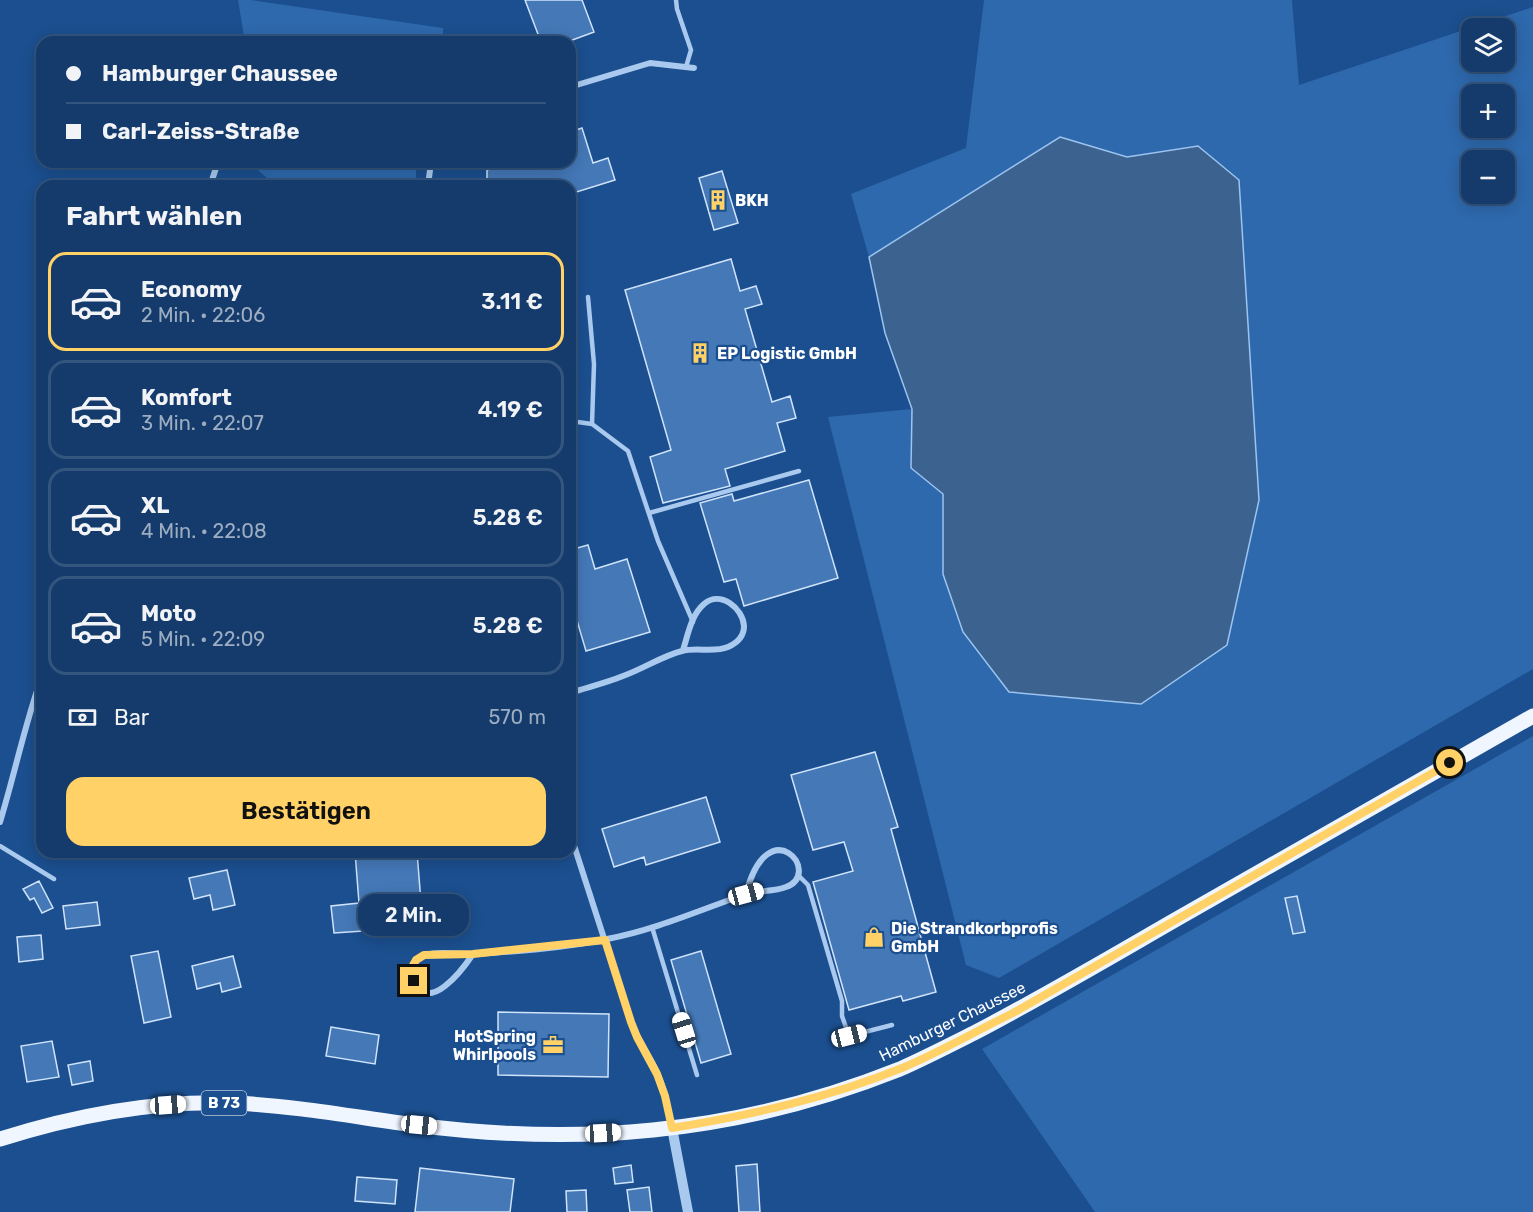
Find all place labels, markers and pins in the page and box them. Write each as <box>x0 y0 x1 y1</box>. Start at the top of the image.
building icon: BKH <box>706 188 730 212</box>
place label: BKH <box>735 191 769 210</box>
building icon: EP Logistic GmbH <box>688 341 712 365</box>
place label: EP Logistic GmbH <box>717 344 857 363</box>
place label: Die Strandkorbprofis GmbH <box>891 919 1058 956</box>
shop icon: Die Strandkorbprofis GmbH <box>862 925 886 949</box>
place label: HotSpring Whirlpools <box>453 1027 536 1064</box>
office icon: HotSpring Whirlpools <box>541 1033 565 1057</box>

